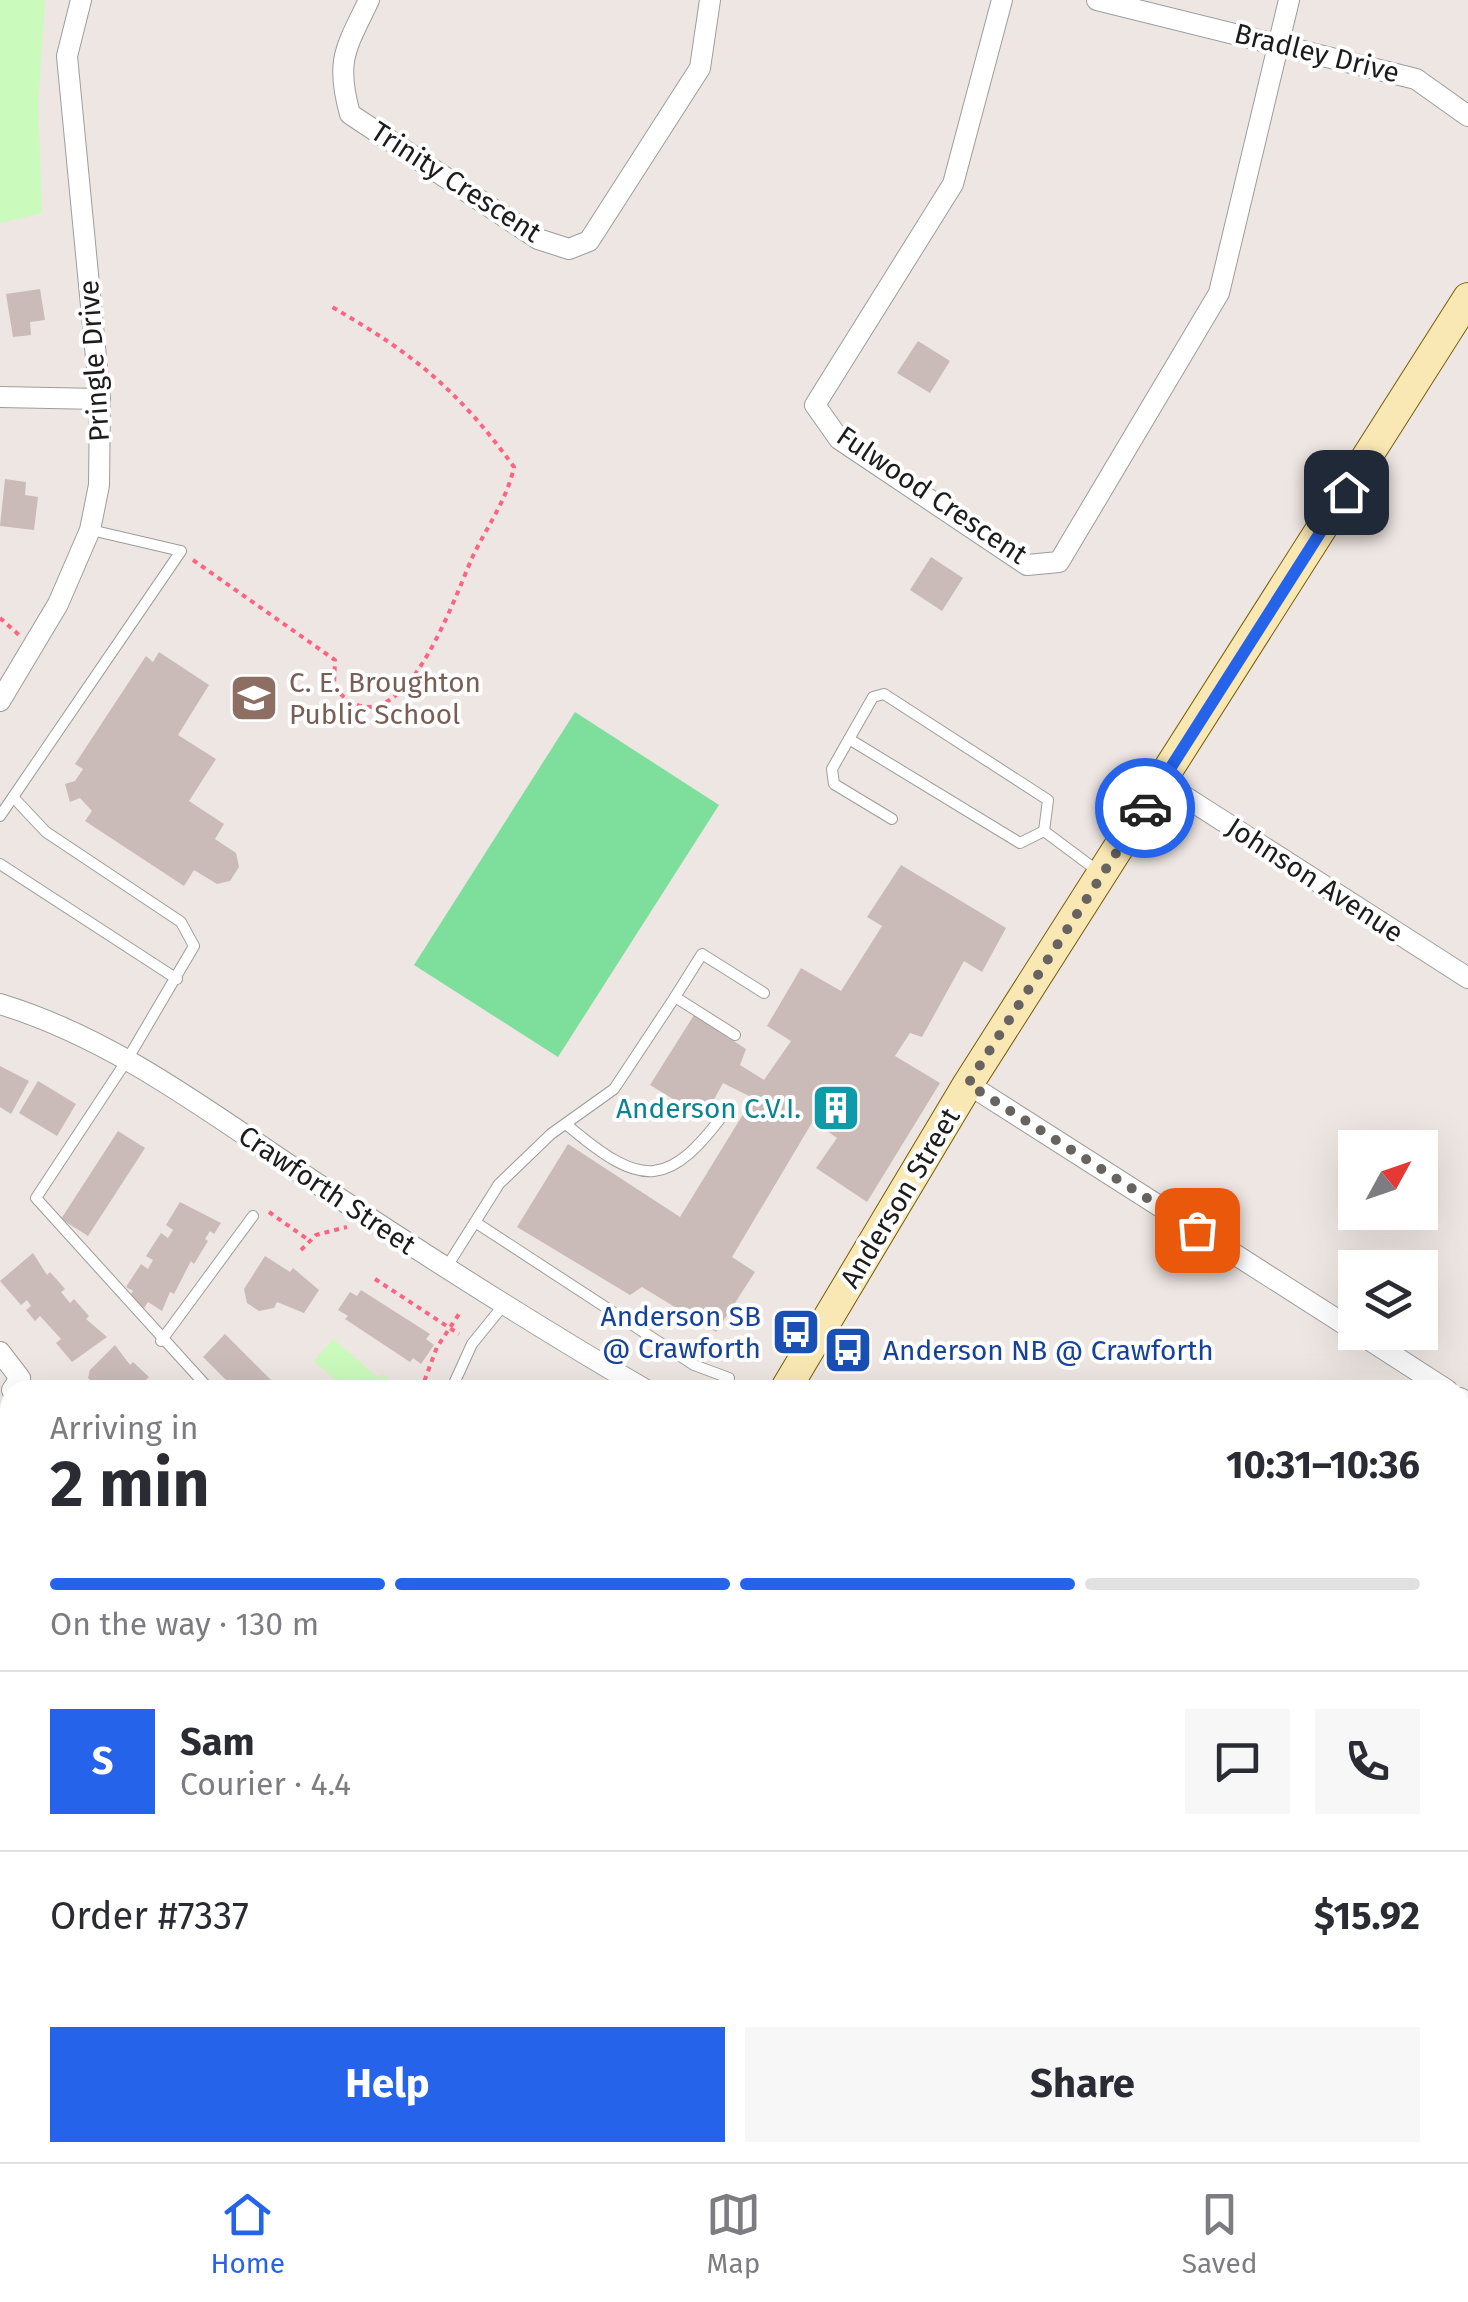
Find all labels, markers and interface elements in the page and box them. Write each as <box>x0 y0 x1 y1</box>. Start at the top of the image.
street label: Bradley Drive <box>1231 17 1403 89</box>
street label: Trinity Crescent <box>365 115 548 250</box>
street label: Pringle Drive <box>72 279 116 443</box>
street label: Fulwood Crescent <box>831 419 1034 571</box>
pin <box>1304 450 1389 535</box>
icon: home <box>1319 465 1374 520</box>
place label: C. E. Broughton Public School <box>289 666 481 731</box>
school or university icon: C. E. Broughton Public School <box>228 672 280 724</box>
courier <box>1095 758 1195 858</box>
icon: car <box>1118 781 1173 836</box>
street label: Johnson Avenue <box>1221 811 1409 949</box>
building icon: Anderson C.V.I. <box>810 1082 862 1134</box>
place label: Anderson C.V.I. <box>616 1092 801 1125</box>
street label: Anderson Street <box>833 1101 967 1294</box>
street label: Crawforth Street <box>232 1119 423 1262</box>
north arrow <box>1338 1130 1438 1230</box>
map controls <box>1338 1130 1438 1350</box>
pin <box>1155 1188 1240 1273</box>
icon: bag <box>1170 1203 1225 1258</box>
button: layers <box>1338 1250 1438 1350</box>
place label: Anderson SB @ Crawforth <box>601 1300 761 1365</box>
bus stop icon: Anderson SB @ Crawforth <box>770 1306 822 1358</box>
bus stop icon: Anderson NB @ Crawforth <box>822 1324 874 1376</box>
place label: Anderson NB @ Crawforth <box>883 1334 1214 1367</box>
text: Arriving in <box>50 1409 198 1447</box>
text: 10:31–10:36 <box>1226 1442 1420 1488</box>
text: 2 min <box>50 1445 210 1523</box>
text: On the way · 130 m <box>50 1605 319 1643</box>
button: chat <box>1185 1709 1290 1814</box>
button: phone <box>1315 1709 1420 1814</box>
text: Sam <box>180 1719 255 1765</box>
text: S <box>92 1738 113 1784</box>
text: Courier · 4.4 <box>180 1765 351 1803</box>
text: Order #7337 <box>50 1893 249 1939</box>
text: $15.92 <box>1314 1893 1420 1939</box>
button: Help <box>50 2027 725 2142</box>
button: Share <box>745 2027 1420 2142</box>
tab: Home <box>210 2187 285 2280</box>
tab: Map <box>706 2187 761 2280</box>
tab: Saved <box>1182 2187 1258 2280</box>

